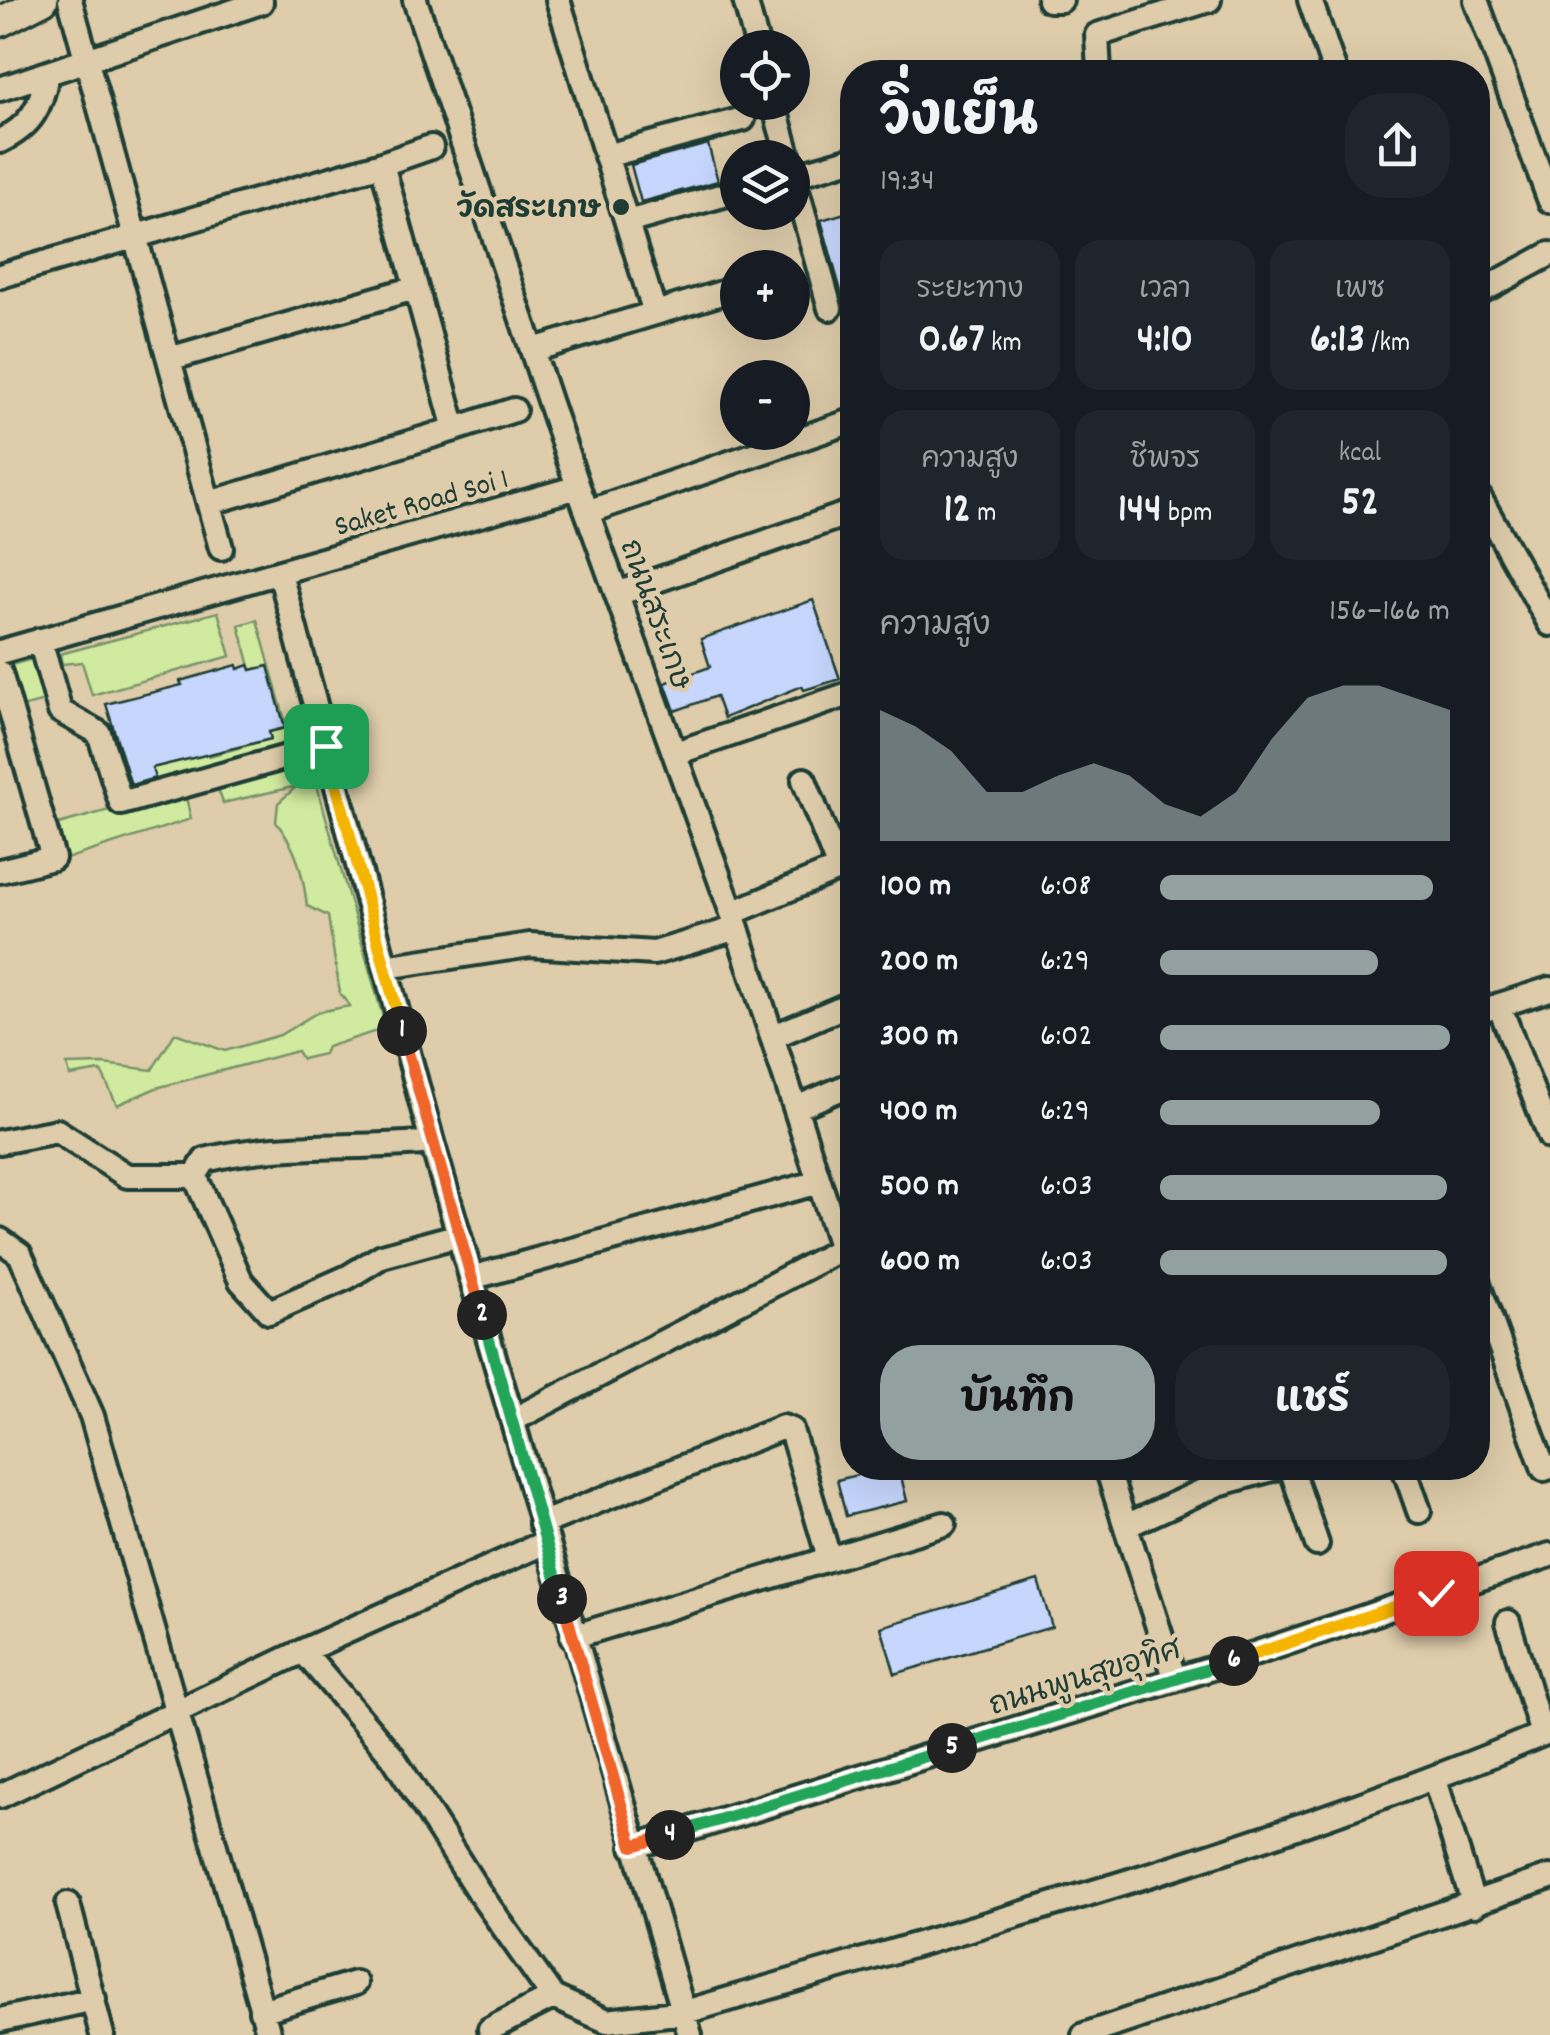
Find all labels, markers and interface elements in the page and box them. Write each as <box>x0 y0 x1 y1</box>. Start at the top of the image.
map controls <box>720 30 810 450</box>
button: locate <box>720 30 810 120</box>
text: วิ่งเย็น <box>880 83 1038 162</box>
button: share <box>1345 93 1450 198</box>
button: layers <box>720 140 810 230</box>
text: 19:34 <box>880 160 934 206</box>
place label: วัดสระเกษ <box>457 190 601 233</box>
marker: วัดสระเกษ <box>610 196 632 218</box>
button: + <box>720 250 810 340</box>
text: ระยะทาง <box>917 272 1023 312</box>
text: เวลา <box>1139 272 1191 312</box>
text: เพซ <box>1335 272 1385 312</box>
text: 0.67 <box>918 312 985 372</box>
text: 4:10 <box>1137 312 1193 372</box>
text: 6:13 <box>1310 312 1365 372</box>
text: km <box>985 325 1022 365</box>
text: /km <box>1365 325 1410 365</box>
button: − <box>720 360 810 450</box>
text: kcal <box>1339 435 1381 475</box>
text: ความสูง <box>922 442 1018 482</box>
text: ชีพจร <box>1130 442 1200 482</box>
street label: Saket Road Soi 1 <box>330 460 514 551</box>
text: 52 <box>1341 475 1379 535</box>
text: 12 <box>943 482 971 542</box>
text: 144 <box>1118 482 1162 542</box>
text: m <box>971 495 997 535</box>
text: bpm <box>1162 495 1212 535</box>
street label: ถนนสระเกษ <box>606 534 700 697</box>
text: 156–166 m <box>1329 590 1450 636</box>
text: ความสูง <box>880 605 991 651</box>
pin <box>284 704 369 789</box>
icon: arrive <box>299 719 354 774</box>
text: 100 m <box>880 865 951 911</box>
text: 6:08 <box>1040 865 1091 911</box>
text: 200 m <box>880 940 958 986</box>
text: 6:29 <box>1040 940 1090 986</box>
pin: 1 <box>377 1006 427 1056</box>
text: 1 <box>399 1011 405 1051</box>
text: 300 m <box>880 1015 958 1061</box>
text: 6:02 <box>1040 1015 1092 1061</box>
text: 400 m <box>880 1090 957 1136</box>
text: 6:29 <box>1040 1090 1090 1136</box>
text: 500 m <box>880 1165 959 1211</box>
text: 6:03 <box>1040 1165 1093 1211</box>
text: 600 m <box>880 1240 960 1286</box>
text: 6:03 <box>1040 1240 1093 1286</box>
pin: 2 <box>457 1290 507 1340</box>
text: 2 <box>476 1295 488 1335</box>
button: บันทึก <box>880 1345 1155 1460</box>
button: แชร์ <box>1175 1345 1450 1460</box>
pin <box>1394 1551 1479 1636</box>
icon: check <box>1409 1566 1464 1621</box>
pin: 3 <box>537 1574 587 1624</box>
text: 3 <box>556 1579 568 1619</box>
street label: ถนนพูนสุขอุทิศ <box>984 1629 1188 1730</box>
pin: 6 <box>1209 1636 1259 1686</box>
text: 6 <box>1227 1641 1241 1681</box>
pin: 5 <box>927 1723 977 1773</box>
text: 5 <box>946 1728 958 1768</box>
pin: 4 <box>645 1810 695 1860</box>
text: 4 <box>664 1815 676 1855</box>

